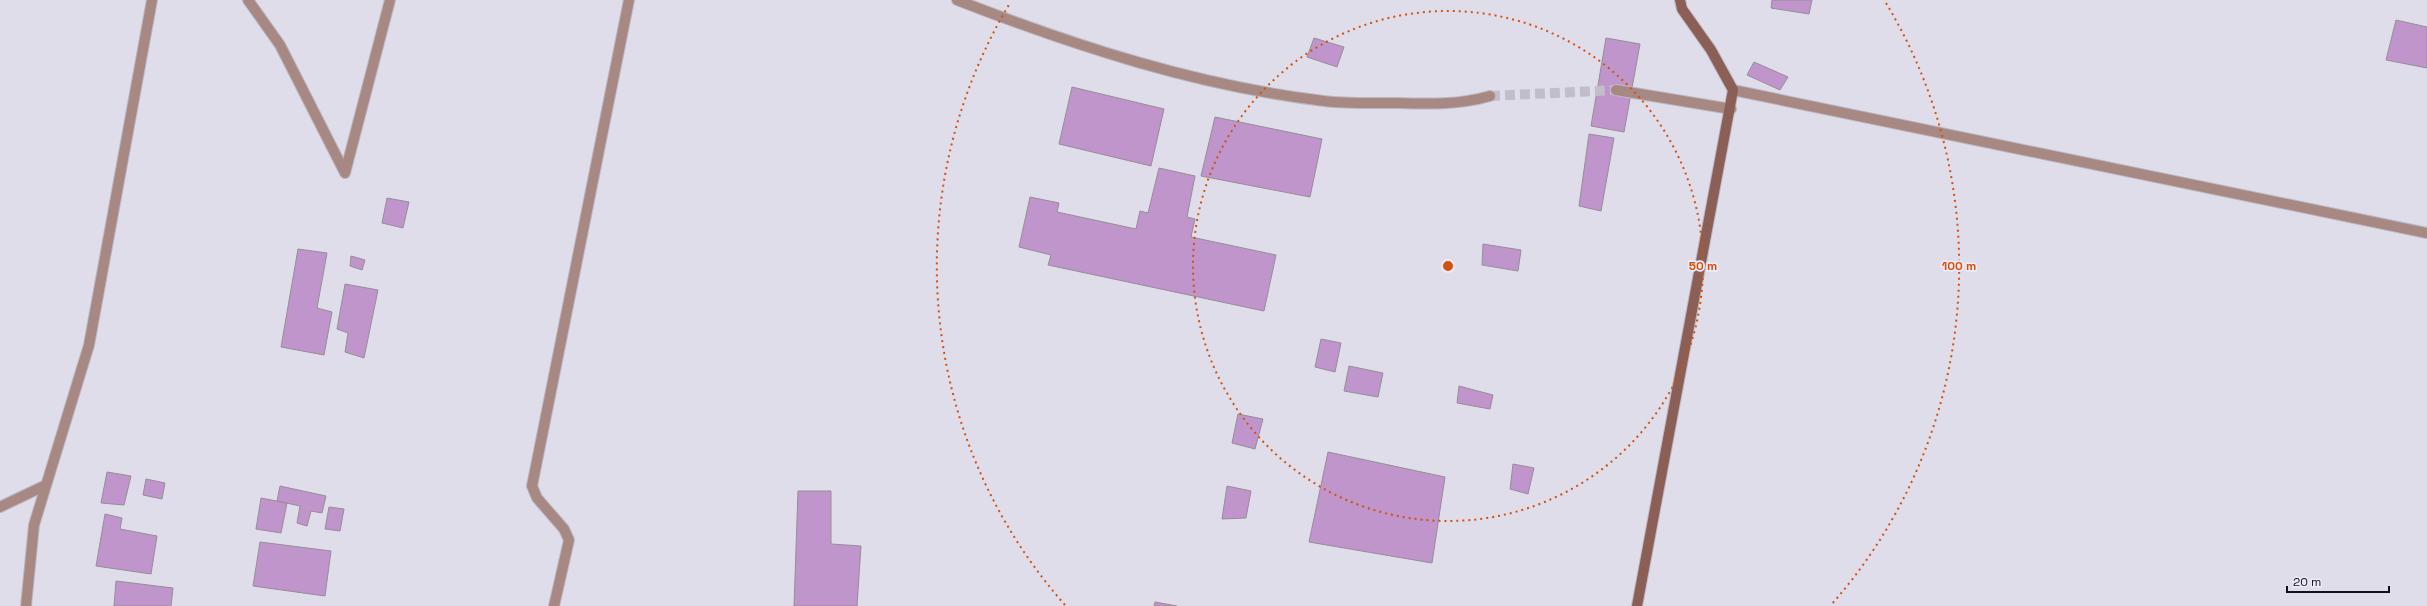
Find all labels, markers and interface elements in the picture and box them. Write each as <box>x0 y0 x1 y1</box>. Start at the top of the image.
text: 50 m <box>1689 258 1717 274</box>
text: 100 m <box>1942 258 1976 274</box>
centre of rings <box>1441 259 1455 273</box>
scale bar <box>2287 568 2389 594</box>
text: 20 m <box>2293 574 2321 590</box>

